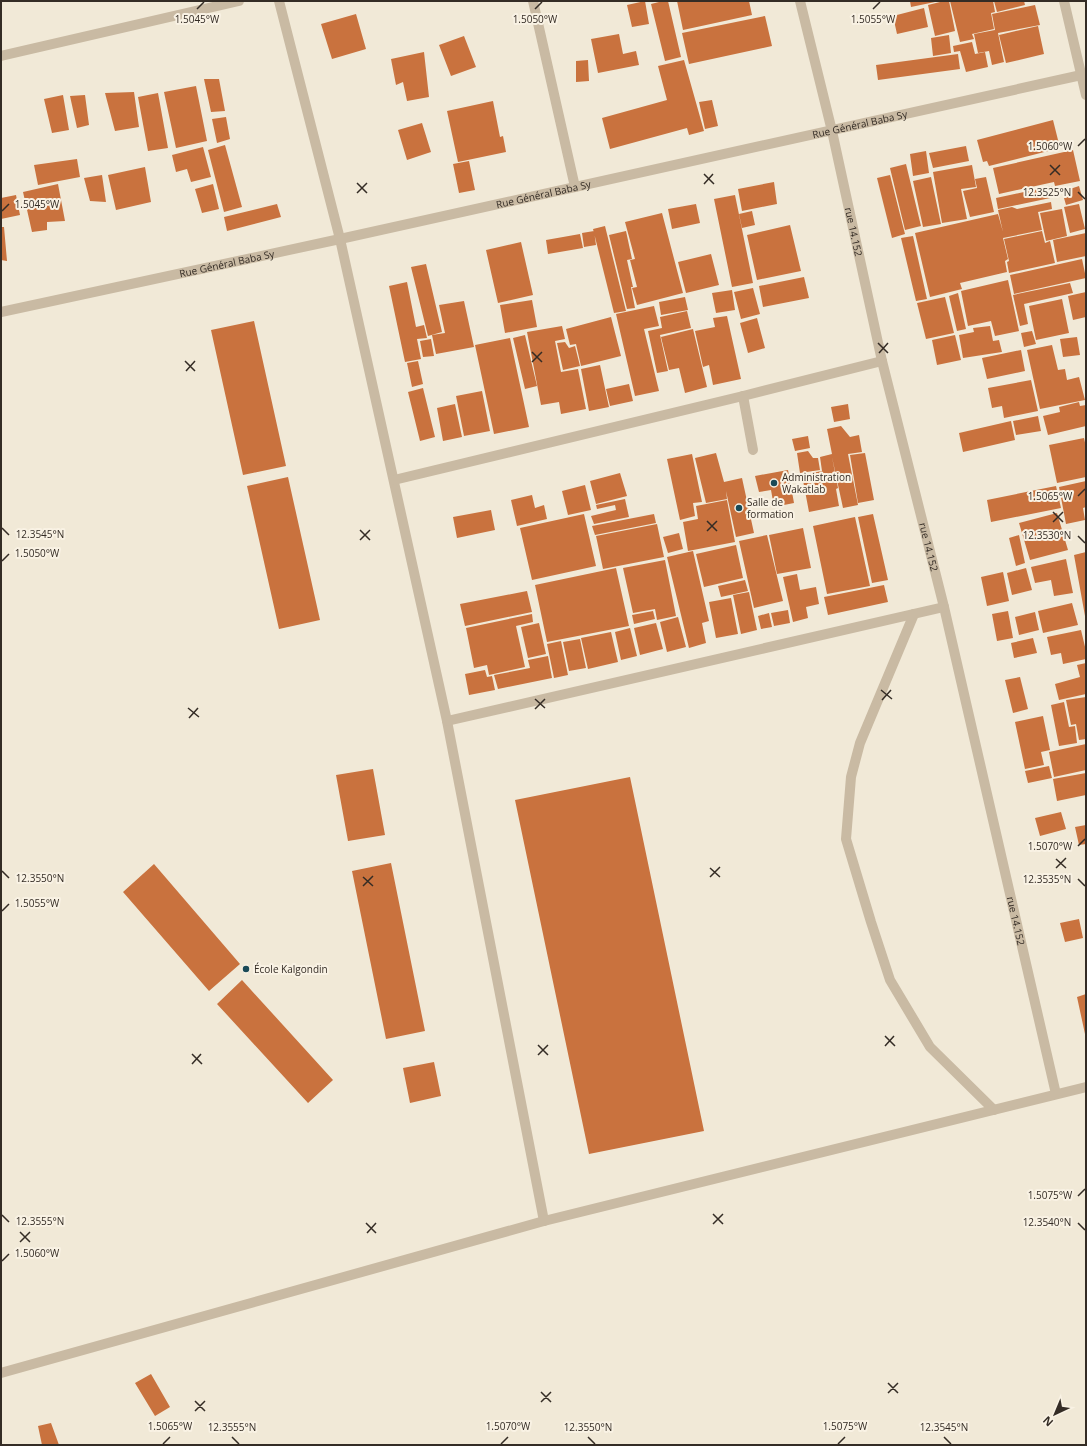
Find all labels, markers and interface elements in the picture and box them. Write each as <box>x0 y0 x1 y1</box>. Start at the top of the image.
text: 1.5045°W <box>175 12 220 26</box>
text: 1.5050°W <box>513 12 558 26</box>
text: 1.5055°W <box>851 12 896 26</box>
street label: Rue Général Baba Sy <box>811 107 909 141</box>
text: 1.5060°W <box>1028 139 1073 153</box>
street label: Rue Général Baba Sy <box>495 177 593 211</box>
text: 12.3525°N <box>1023 185 1071 199</box>
text: 1.5045°W <box>15 197 60 211</box>
street label: rue 14.152 <box>842 206 866 258</box>
street label: Rue Général Baba Sy <box>178 246 277 280</box>
place label: Administration Wakatlab <box>782 470 851 496</box>
marker: Administration Wakatlab <box>769 478 779 488</box>
text: 1.5065°W <box>1028 489 1073 503</box>
place label: Salle de formation <box>747 495 794 521</box>
marker: Salle de formation <box>734 503 744 513</box>
street label: rue 14.152 <box>916 521 942 573</box>
text: 12.3545°N <box>16 527 64 541</box>
text: 12.3530°N <box>1023 528 1071 542</box>
text: 1.5050°W <box>15 546 60 560</box>
text: 1.5070°W <box>1028 839 1073 853</box>
text: 12.3550°N <box>16 871 64 885</box>
text: 12.3535°N <box>1023 872 1071 886</box>
street label: rue 14.152 <box>1004 895 1029 947</box>
text: 1.5055°W <box>15 896 60 910</box>
place label: École Kalgondin <box>254 962 328 976</box>
marker: École Kalgondin <box>241 964 251 974</box>
text: 1.5075°W <box>1028 1188 1073 1202</box>
text: 12.3555°N <box>16 1214 64 1228</box>
text: 12.3540°N <box>1023 1215 1071 1229</box>
text: 1.5060°W <box>15 1246 60 1260</box>
north arrow <box>1035 1394 1075 1434</box>
text: N <box>1039 1413 1056 1430</box>
text: 1.5065°W <box>148 1419 193 1433</box>
text: 1.5070°W <box>486 1419 531 1433</box>
text: 1.5075°W <box>823 1419 868 1433</box>
text: 12.3555°N <box>208 1420 256 1434</box>
text: 12.3550°N <box>564 1420 612 1434</box>
text: 12.3545°N <box>920 1420 968 1434</box>

